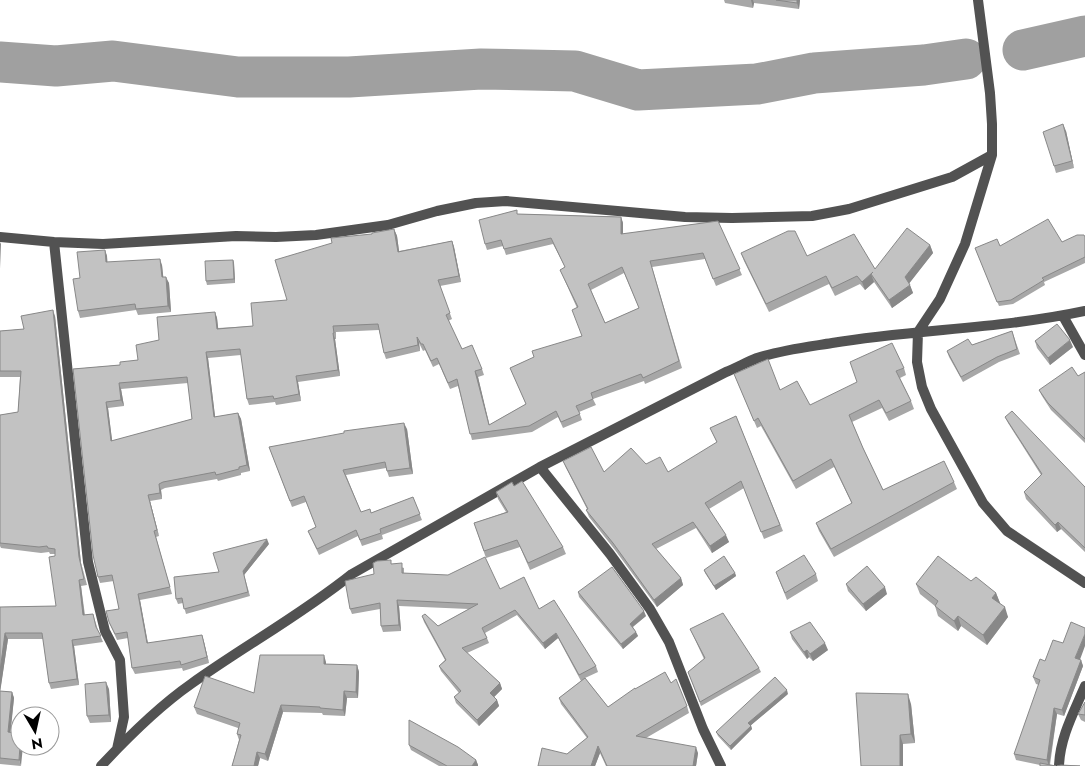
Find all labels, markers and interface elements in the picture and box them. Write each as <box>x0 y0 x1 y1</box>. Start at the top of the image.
north arrow <box>10 706 60 756</box>
text: N <box>30 733 44 755</box>

